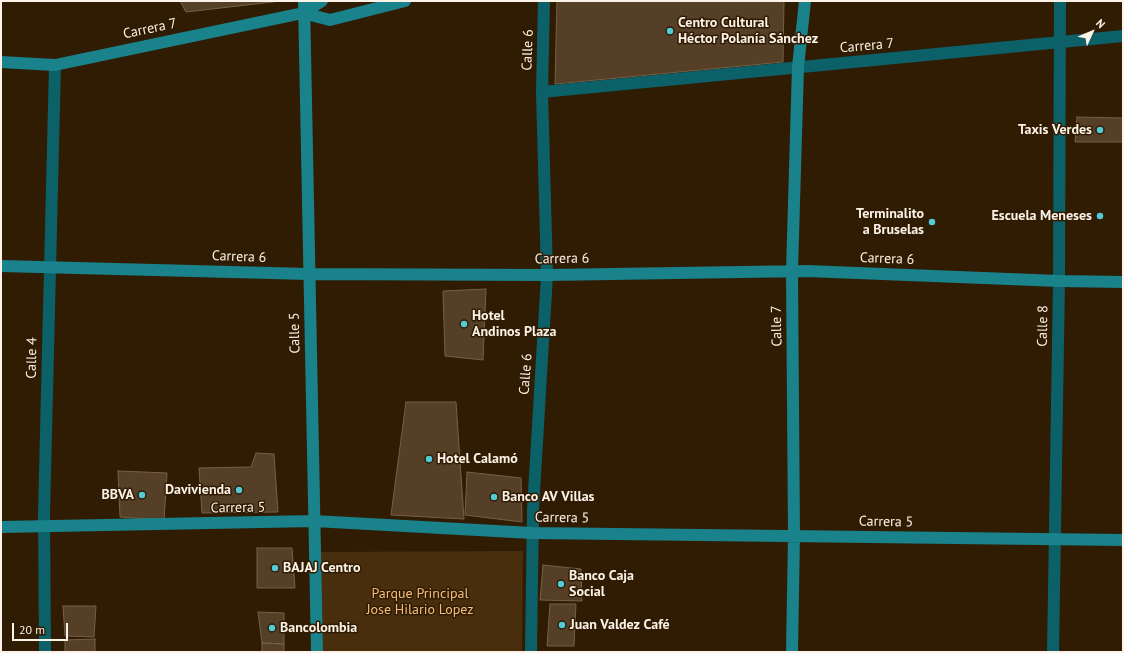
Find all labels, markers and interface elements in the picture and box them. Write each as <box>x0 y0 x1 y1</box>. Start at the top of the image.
north arrow <box>1072 12 1112 52</box>
street label: Carrera 7 <box>122 15 178 43</box>
place label: Centro Cultural Héctor Polanía Sánchez <box>678 15 818 48</box>
text: N <box>1093 16 1108 31</box>
marker: Centro Cultural Héctor Polanía Sánchez <box>665 26 675 36</box>
street label: Calle 6 <box>519 29 537 71</box>
street label: Carrera 7 <box>839 35 895 57</box>
place label: Taxis Verdes <box>1018 122 1092 138</box>
marker: Taxis Verdes <box>1095 125 1105 135</box>
place label: Terminalito a Bruselas <box>856 206 924 238</box>
place label: Escuela Meneses <box>991 208 1092 224</box>
marker: Escuela Meneses <box>1095 211 1105 221</box>
marker: Terminalito a Bruselas <box>927 217 937 227</box>
street label: Carrera 6 <box>212 248 266 266</box>
street label: Carrera 6 <box>535 250 589 268</box>
street label: Carrera 6 <box>860 250 914 268</box>
street label: Calle 7 <box>768 305 786 347</box>
street label: Calle 8 <box>1034 305 1052 347</box>
place label: Hotel Andinos Plaza <box>472 308 556 340</box>
street label: Calle 5 <box>286 312 304 354</box>
marker: Hotel Andinos Plaza <box>459 319 469 329</box>
street label: Calle 4 <box>23 337 41 379</box>
street label: Calle 6 <box>516 353 536 395</box>
place label: Hotel Calamó <box>437 451 518 467</box>
marker: Hotel Calamó <box>424 454 434 464</box>
place label: Davivienda <box>165 482 231 498</box>
marker: Davivienda <box>234 485 244 495</box>
place label: BBVA <box>102 487 134 503</box>
place label: Banco AV Villas <box>502 489 594 505</box>
marker: BBVA <box>137 490 147 500</box>
marker: Banco AV Villas <box>489 492 499 502</box>
street label: Carrera 5 <box>211 499 265 517</box>
street label: Carrera 5 <box>535 509 589 527</box>
street label: Carrera 5 <box>859 513 913 531</box>
place label: BAJAJ Centro <box>283 560 360 576</box>
marker: BAJAJ Centro <box>270 563 280 573</box>
place label: Banco Caja Social <box>569 568 634 600</box>
marker: Banco Caja Social <box>556 579 566 589</box>
park label: Parque Principal Jose Hilario Lopez <box>367 586 473 618</box>
scale bar <box>14 615 70 641</box>
place label: Juan Valdez Café <box>570 617 670 633</box>
place label: Bancolombia <box>280 620 357 636</box>
marker: Juan Valdez Café <box>557 620 567 630</box>
text: 20 m <box>19 622 45 637</box>
marker: Bancolombia <box>267 623 277 633</box>

